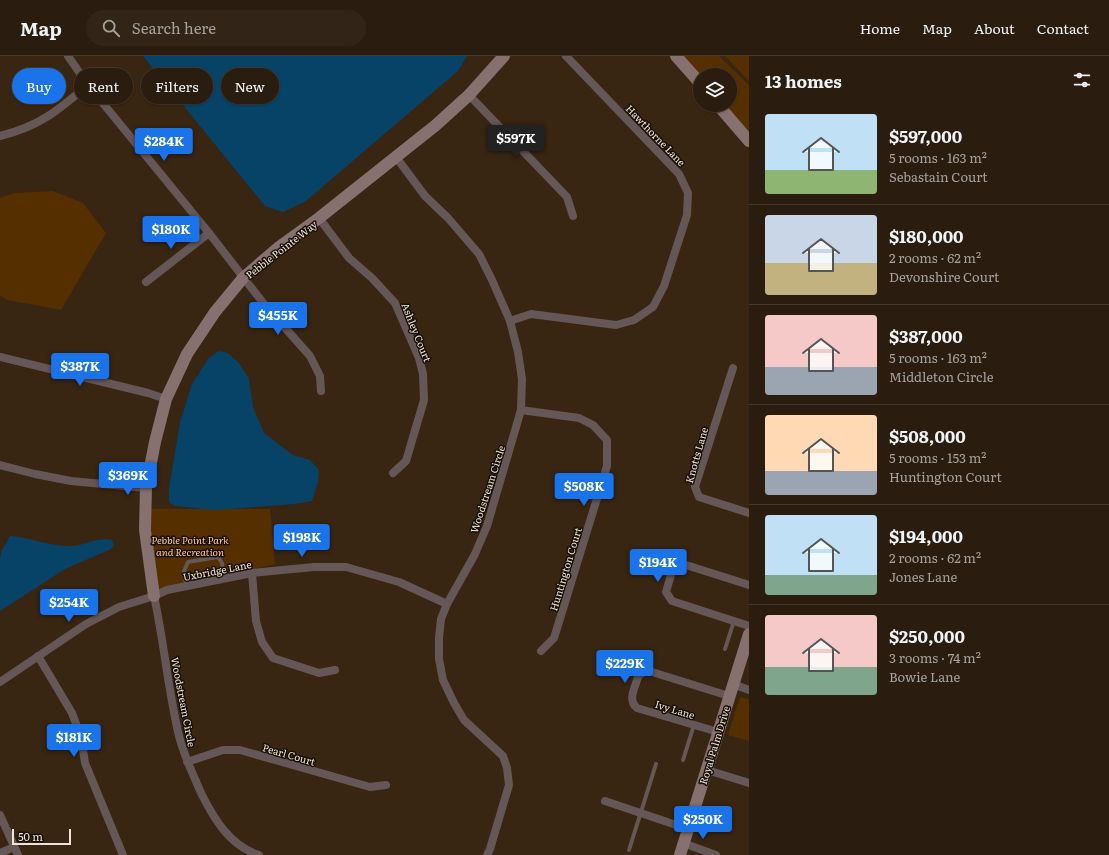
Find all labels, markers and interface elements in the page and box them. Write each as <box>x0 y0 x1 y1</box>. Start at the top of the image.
search box <box>86 10 366 46</box>
text: Map <box>20 14 62 42</box>
text: Search here <box>132 16 216 39</box>
icon: search <box>100 17 122 39</box>
text: Home <box>860 18 900 38</box>
text: Map <box>922 18 952 38</box>
text: About <box>974 18 1015 38</box>
text: Contact <box>1037 18 1089 38</box>
chip: Buy <box>12 68 66 104</box>
chip: Rent <box>74 68 133 104</box>
chip: Filters <box>141 68 213 104</box>
chip: New <box>221 68 279 104</box>
map controls <box>693 68 737 112</box>
button: layers <box>693 68 737 112</box>
text: 13 homes <box>765 68 842 93</box>
icon: filters <box>1071 69 1093 91</box>
street label: Hawthorne Lane <box>623 101 689 169</box>
text: $597,000 <box>889 123 962 148</box>
pin: $597K <box>488 125 544 159</box>
pin: $284K <box>136 128 192 162</box>
text: $597K <box>496 128 536 147</box>
icon: home <box>797 130 845 178</box>
text: $284K <box>144 131 184 150</box>
text: 5 rooms · 163 m² <box>889 148 987 167</box>
text: Sebastain Court <box>889 167 988 186</box>
pin: $180K <box>143 216 199 250</box>
street label: Pebble Pointe Way <box>242 216 320 282</box>
text: $180K <box>152 219 190 238</box>
text: $180,000 <box>889 223 964 248</box>
icon: home <box>797 231 845 279</box>
text: 2 rooms · 62 m² <box>889 248 981 267</box>
text: Devonshire Court <box>889 267 999 286</box>
street label: Ashley Court <box>398 300 436 364</box>
pin: $455K <box>250 302 306 336</box>
text: $455K <box>258 305 298 324</box>
text: $387,000 <box>889 323 963 348</box>
icon: home <box>797 331 845 379</box>
text: 5 rooms · 163 m² <box>889 348 987 367</box>
pin: $387K <box>52 353 108 387</box>
text: $387K <box>60 356 100 375</box>
text: Middleton Circle <box>889 367 993 386</box>
text: $508,000 <box>889 423 966 448</box>
street label: Knotts Lane <box>681 425 711 485</box>
icon: home <box>797 431 845 479</box>
street label: Woodstream Circle <box>466 443 508 535</box>
text: 5 rooms · 153 m² <box>889 448 987 467</box>
pin: $369K <box>100 462 156 496</box>
text: $369K <box>108 465 148 484</box>
text: Huntington Court <box>889 467 1002 486</box>
pin: $508K <box>556 473 612 507</box>
text: $508K <box>564 476 604 495</box>
text: $194,000 <box>889 523 963 548</box>
pin: $198K <box>274 524 330 558</box>
street label: Huntington Court <box>545 525 585 613</box>
text: $198K <box>283 527 321 546</box>
icon: home <box>797 531 845 579</box>
park label: Pebble Point Park and Recreation <box>151 532 229 559</box>
text: 2 rooms · 62 m² <box>889 548 981 567</box>
pin: $194K <box>630 549 686 583</box>
text: $194K <box>639 552 677 571</box>
street label: Uxbridge Lane <box>181 556 253 584</box>
text: Jones Lane <box>889 567 957 586</box>
pin: $254K <box>41 589 97 623</box>
text: $254K <box>49 592 89 611</box>
text: $250,000 <box>889 623 965 648</box>
icon: home <box>797 631 845 679</box>
text: 3 rooms · 74 m² <box>889 648 981 667</box>
pin: $229K <box>597 650 653 684</box>
text: $229K <box>605 653 645 672</box>
street label: Woodstream Circle <box>168 656 200 748</box>
text: Bowie Lane <box>889 667 960 686</box>
street label: Ivy Lane <box>653 696 697 722</box>
street label: Royal Palm Drive <box>695 704 733 786</box>
pin: $181K <box>46 724 102 758</box>
text: $181K <box>56 727 92 746</box>
street label: Pearl Court <box>261 739 317 769</box>
pin: $250K <box>675 806 731 840</box>
text: $250K <box>683 809 723 828</box>
scale bar <box>12 827 71 846</box>
text: 50 m <box>18 828 43 844</box>

